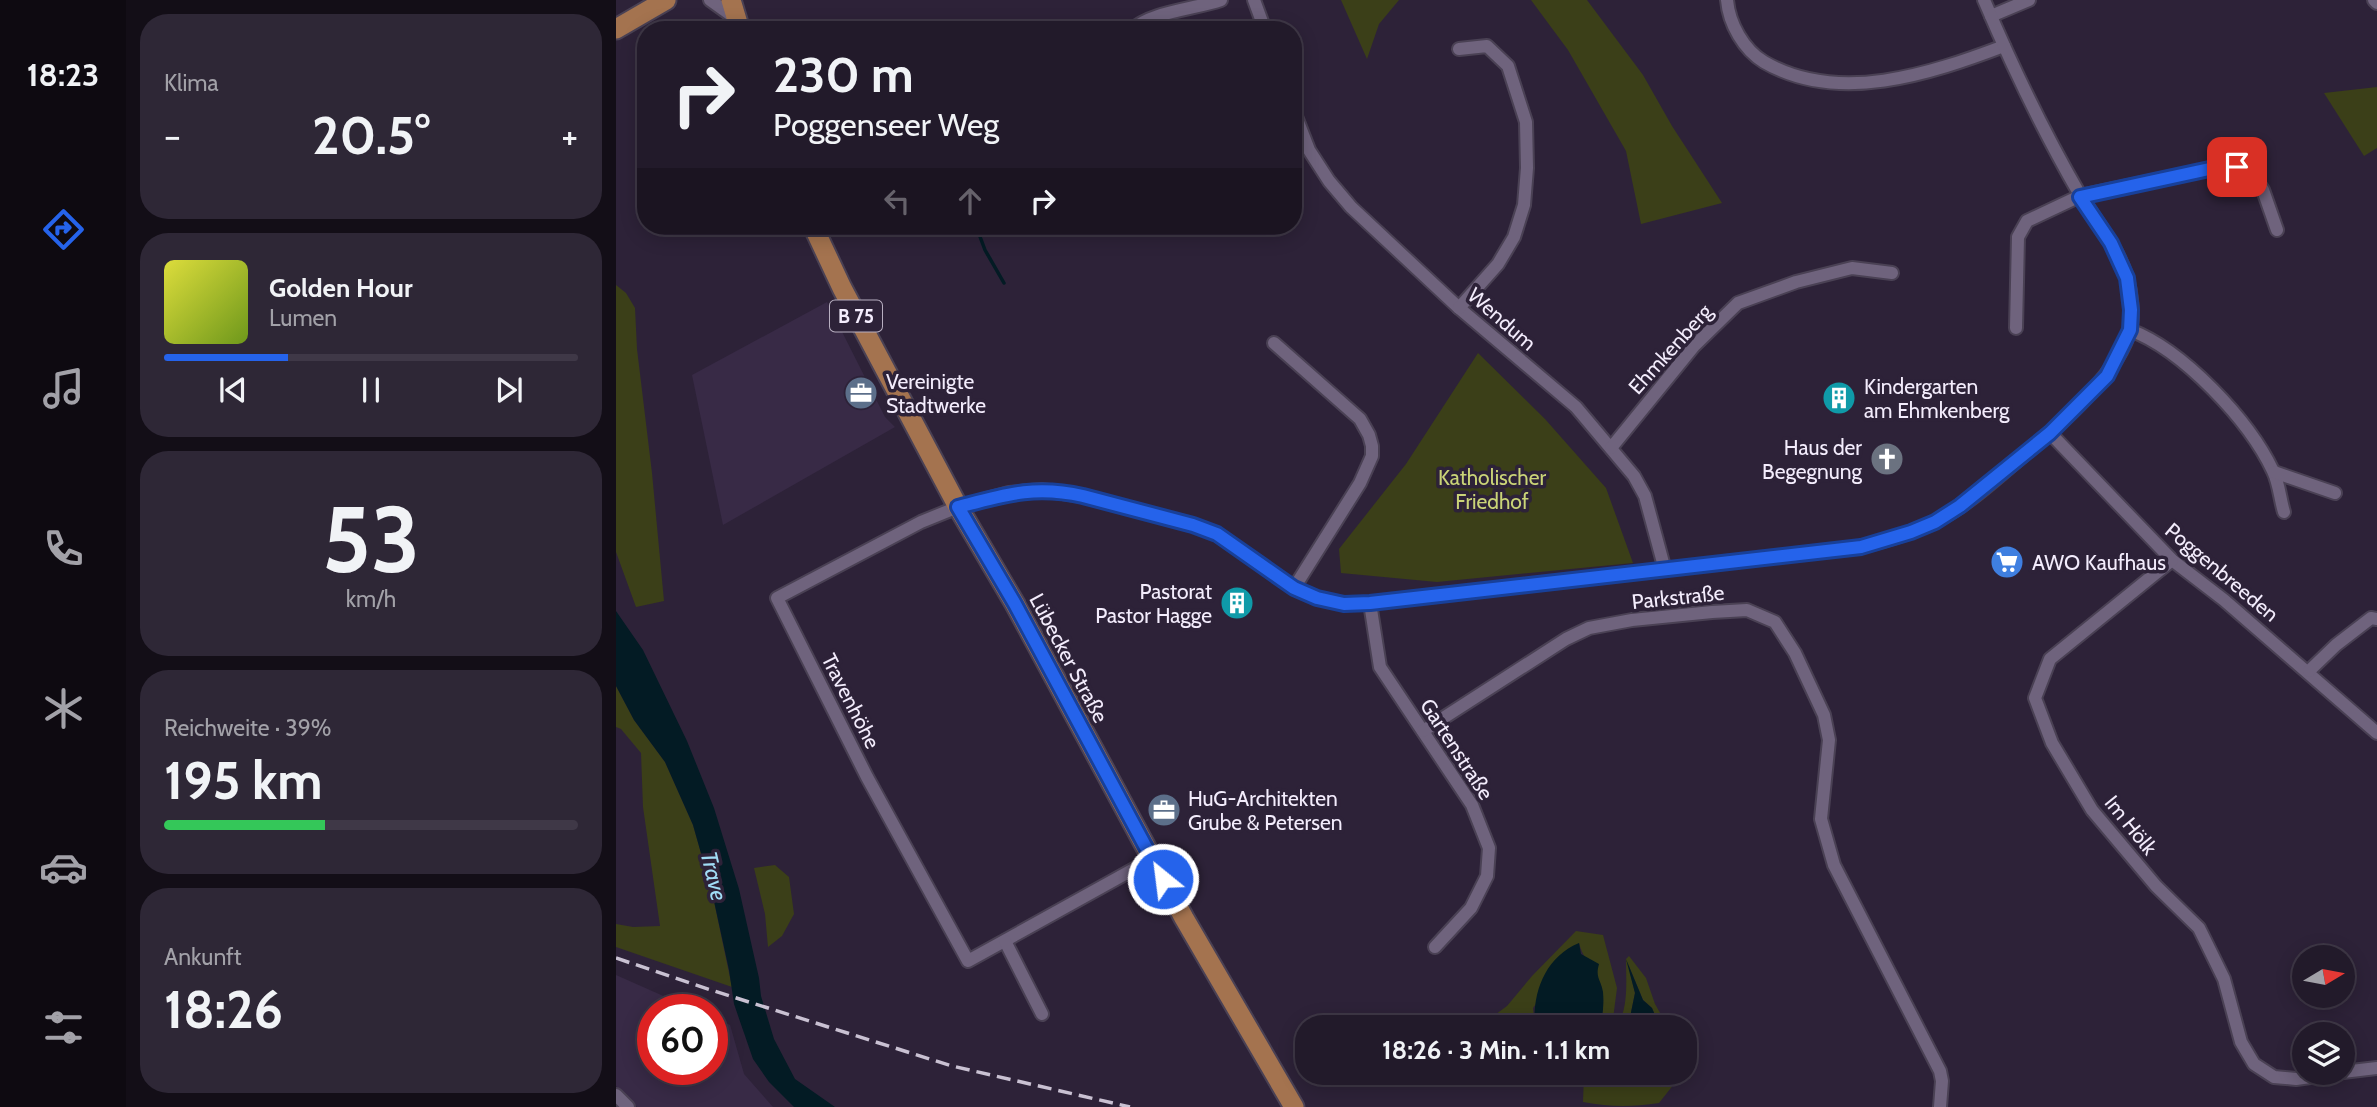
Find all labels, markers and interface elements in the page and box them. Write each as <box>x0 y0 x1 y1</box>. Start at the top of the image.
text: 230 m <box>773 45 914 104</box>
icon: right <box>658 49 749 140</box>
text: 18:23 <box>27 55 99 94</box>
text: Klima <box>164 69 219 97</box>
text: 20.5° <box>312 104 430 167</box>
text: Poggenseer Weg <box>773 105 999 144</box>
text: − <box>164 112 181 159</box>
text: + <box>561 112 578 159</box>
pin <box>2207 137 2267 197</box>
icon: arrive <box>2218 148 2256 186</box>
icon: left <box>878 182 916 220</box>
icon: ahead <box>951 182 989 220</box>
icon: right <box>1024 182 1062 220</box>
icon: directions <box>39 205 88 254</box>
text: Golden Hour <box>269 272 412 304</box>
street label: Wendum <box>1463 282 1541 356</box>
street label: Ehmkenberg <box>1623 299 1717 399</box>
road number: B 75 <box>830 300 882 332</box>
text: Lumen <box>269 304 337 332</box>
icon: music <box>39 364 88 413</box>
place label: Vereinigte Stadtwerke <box>886 369 986 418</box>
icon: previous <box>214 371 252 409</box>
icon: pause <box>352 371 390 409</box>
icon: next <box>490 371 528 409</box>
office icon: Vereinigte Stadtwerke <box>842 374 880 412</box>
place label: Kindergarten am Ehmkenberg <box>1864 374 2010 423</box>
building icon: Kindergarten am Ehmkenberg <box>1820 379 1858 417</box>
place label: Haus der Begegnung <box>1762 435 1863 484</box>
church icon: Haus der Begegnung <box>1868 440 1906 478</box>
park label: Katholischer Friedhof <box>1438 465 1546 514</box>
text: 53 <box>322 484 420 595</box>
street label: Poggenbreeden <box>2160 517 2284 627</box>
icon: phone <box>39 524 88 573</box>
supermarket icon: AWO Kaufhaus <box>1988 543 2026 581</box>
place label: AWO Kaufhaus <box>2032 550 2166 575</box>
place label: Pastorat Pastor Hagge <box>1095 579 1212 628</box>
street label: Parkstraße <box>1630 580 1726 614</box>
building icon: Pastorat Pastor Hagge <box>1218 584 1256 622</box>
text: km/h <box>346 585 396 613</box>
street label: Lübecker Straße <box>1024 589 1114 727</box>
street label: Travenhöhe <box>816 649 886 753</box>
icon: climate <box>39 684 88 733</box>
street label: Gartenstraße <box>1415 694 1499 804</box>
text: Reichweite · 39% <box>164 714 331 742</box>
text: 195 km <box>164 749 322 812</box>
place label: HuG-Architekten Grube & Petersen <box>1188 786 1342 835</box>
street label: Im Hölk <box>2100 790 2163 860</box>
office icon: HuG-Architekten Grube & Petersen <box>1145 791 1183 829</box>
position arrow <box>1126 842 1200 916</box>
icon: car <box>39 843 88 892</box>
water label: Trave <box>695 849 733 903</box>
text: Ankunft <box>164 943 242 971</box>
north arrow <box>2292 945 2356 1008</box>
map controls <box>2292 945 2355 1085</box>
text: 18:26 <box>164 978 283 1041</box>
speed limit sign: 60 <box>637 994 728 1085</box>
icon: filters <box>39 1003 88 1052</box>
button: layers <box>2292 1022 2355 1085</box>
text: 18:26 · 3 Min. · 1.1 km <box>1382 1034 1610 1066</box>

